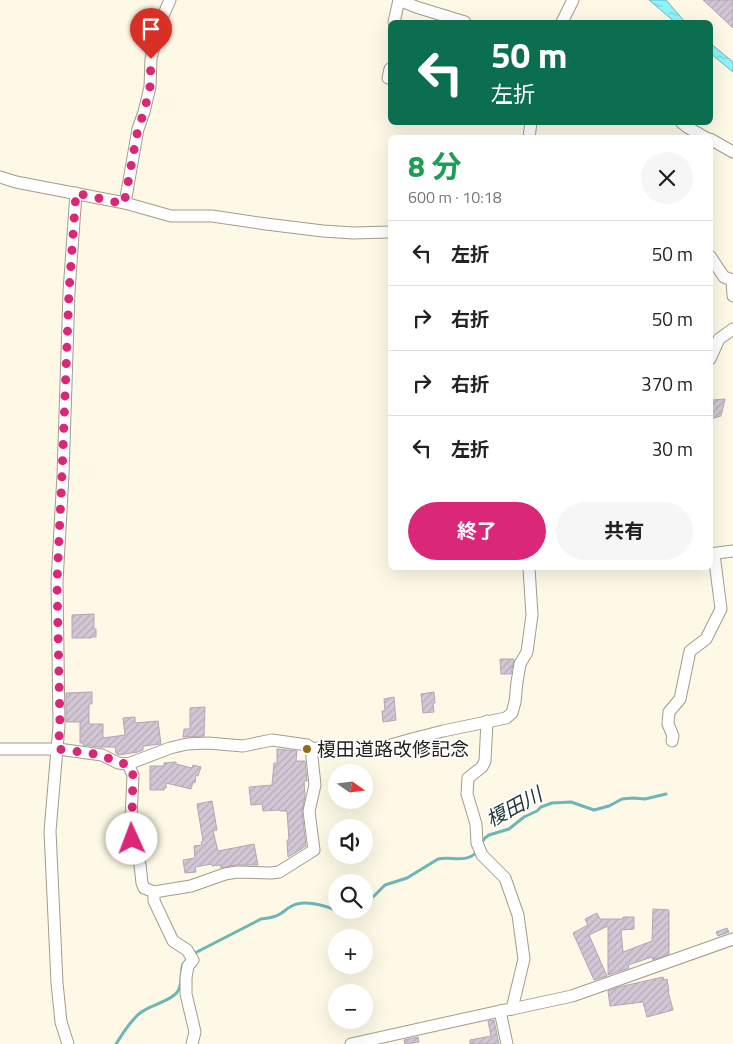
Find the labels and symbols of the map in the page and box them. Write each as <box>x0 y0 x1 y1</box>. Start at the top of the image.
pin <box>130 8 172 59</box>
place label: 榎田道路改修記念 <box>317 734 469 763</box>
marker: 榎田道路改修記念 <box>301 743 313 755</box>
north arrow <box>328 764 372 809</box>
water label: 榎田川 <box>480 778 549 834</box>
position arrow <box>105 812 157 864</box>

